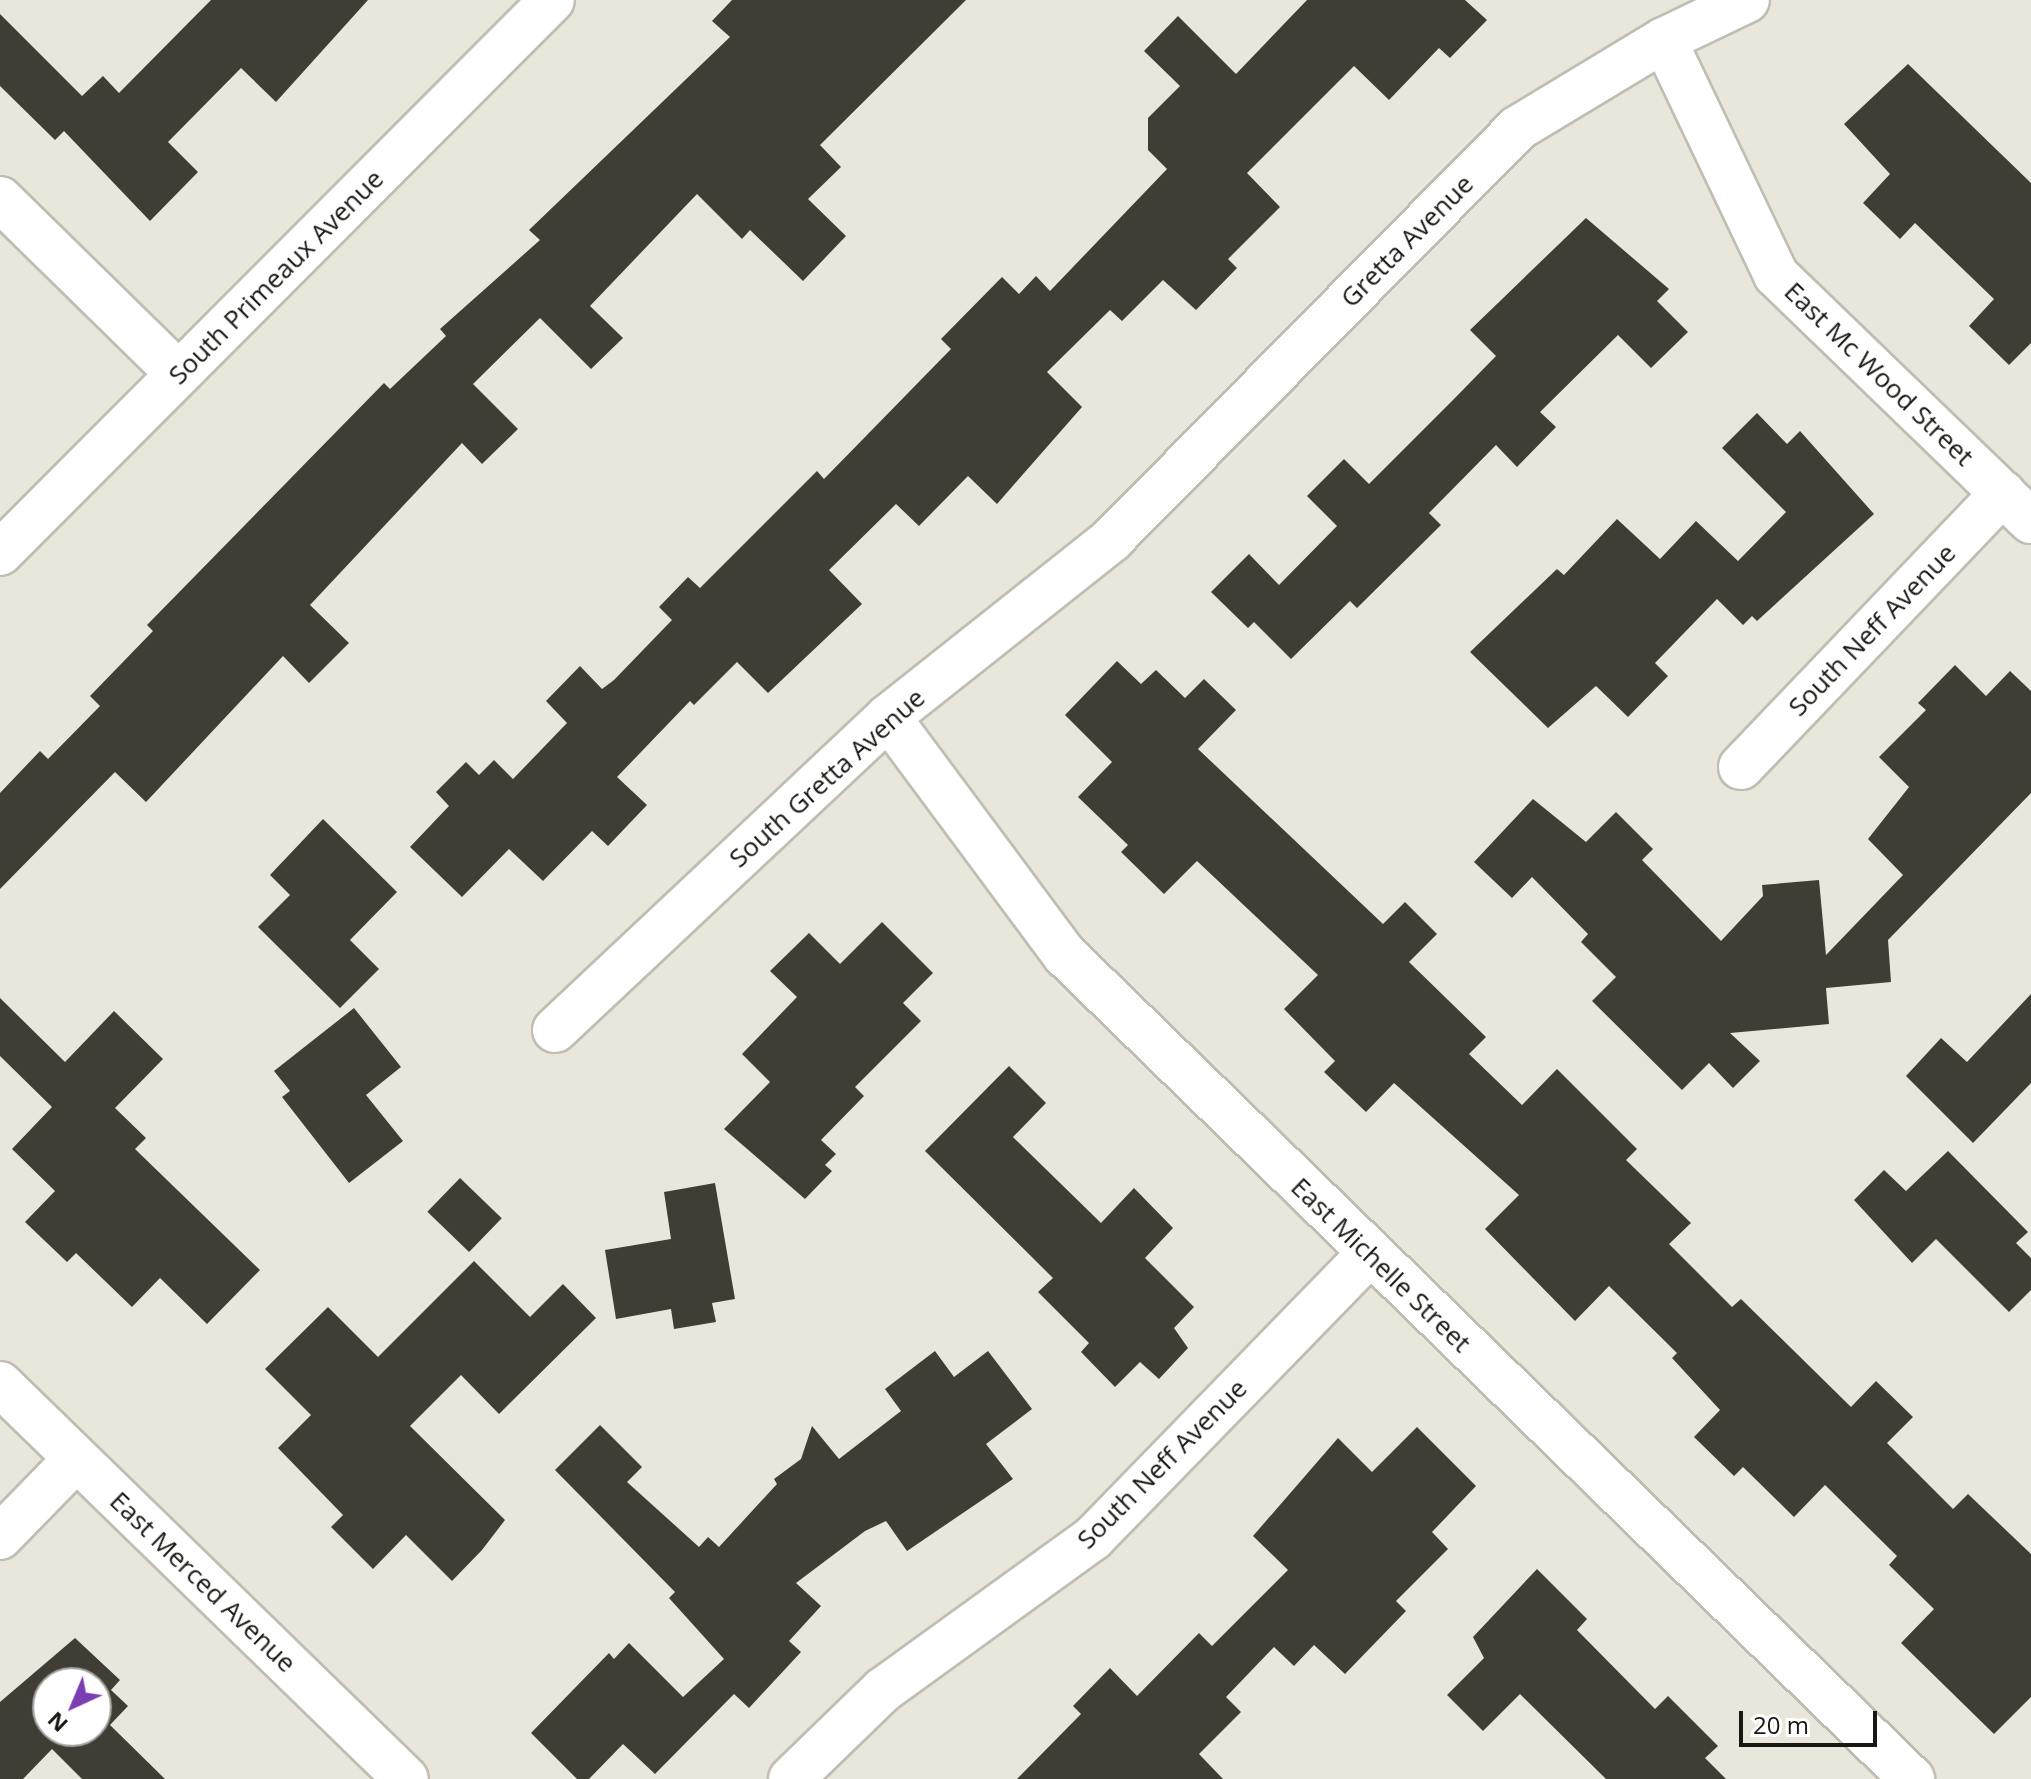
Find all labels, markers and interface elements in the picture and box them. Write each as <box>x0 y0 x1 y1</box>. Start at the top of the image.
street label: South Primeaux Avenue <box>162 163 390 391</box>
street label: Gretta Avenue <box>1334 168 1480 314</box>
street label: East Mc Wood Street <box>1778 276 1980 472</box>
street label: South Neff Avenue <box>1782 538 1962 722</box>
street label: South Gretta Avenue <box>723 682 931 874</box>
street label: East Michelle Street <box>1285 1171 1477 1359</box>
street label: South Neff Avenue <box>1071 1373 1253 1555</box>
street label: East Merced Avenue <box>104 1485 302 1679</box>
north arrow <box>32 1667 112 1747</box>
scale bar <box>1743 1695 1881 1745</box>
text: N <box>40 1706 74 1740</box>
text: 20 m <box>1753 1708 1809 1741</box>

